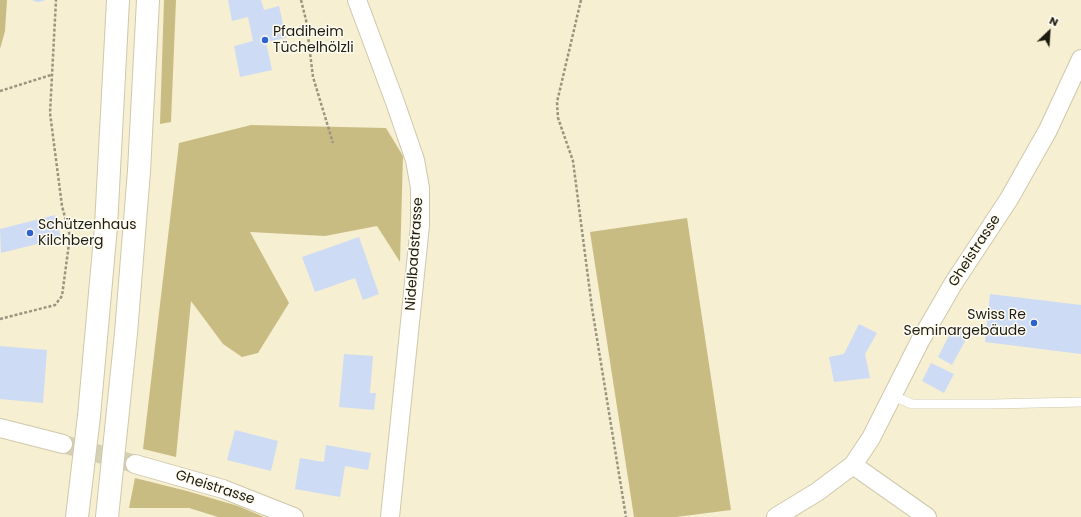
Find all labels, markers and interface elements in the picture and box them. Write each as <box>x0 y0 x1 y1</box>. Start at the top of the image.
north arrow <box>1029 12 1069 52</box>
text: N <box>1047 12 1061 30</box>
place label: Pfadiheim Tüchelhölzli <box>273 24 354 56</box>
marker: Pfadiheim Tüchelhölzli <box>260 35 270 45</box>
street label: Nidelbadstrasse <box>403 197 427 311</box>
street label: Gheistrasse <box>946 212 1004 290</box>
place label: Schützenhaus Kilchberg <box>38 217 136 250</box>
marker: Schützenhaus Kilchberg <box>25 228 35 238</box>
place label: Swiss Re Seminargebäude <box>903 307 1026 340</box>
marker: Swiss Re Seminargebäude <box>1029 318 1039 328</box>
street label: Gheistrasse <box>173 467 257 509</box>

